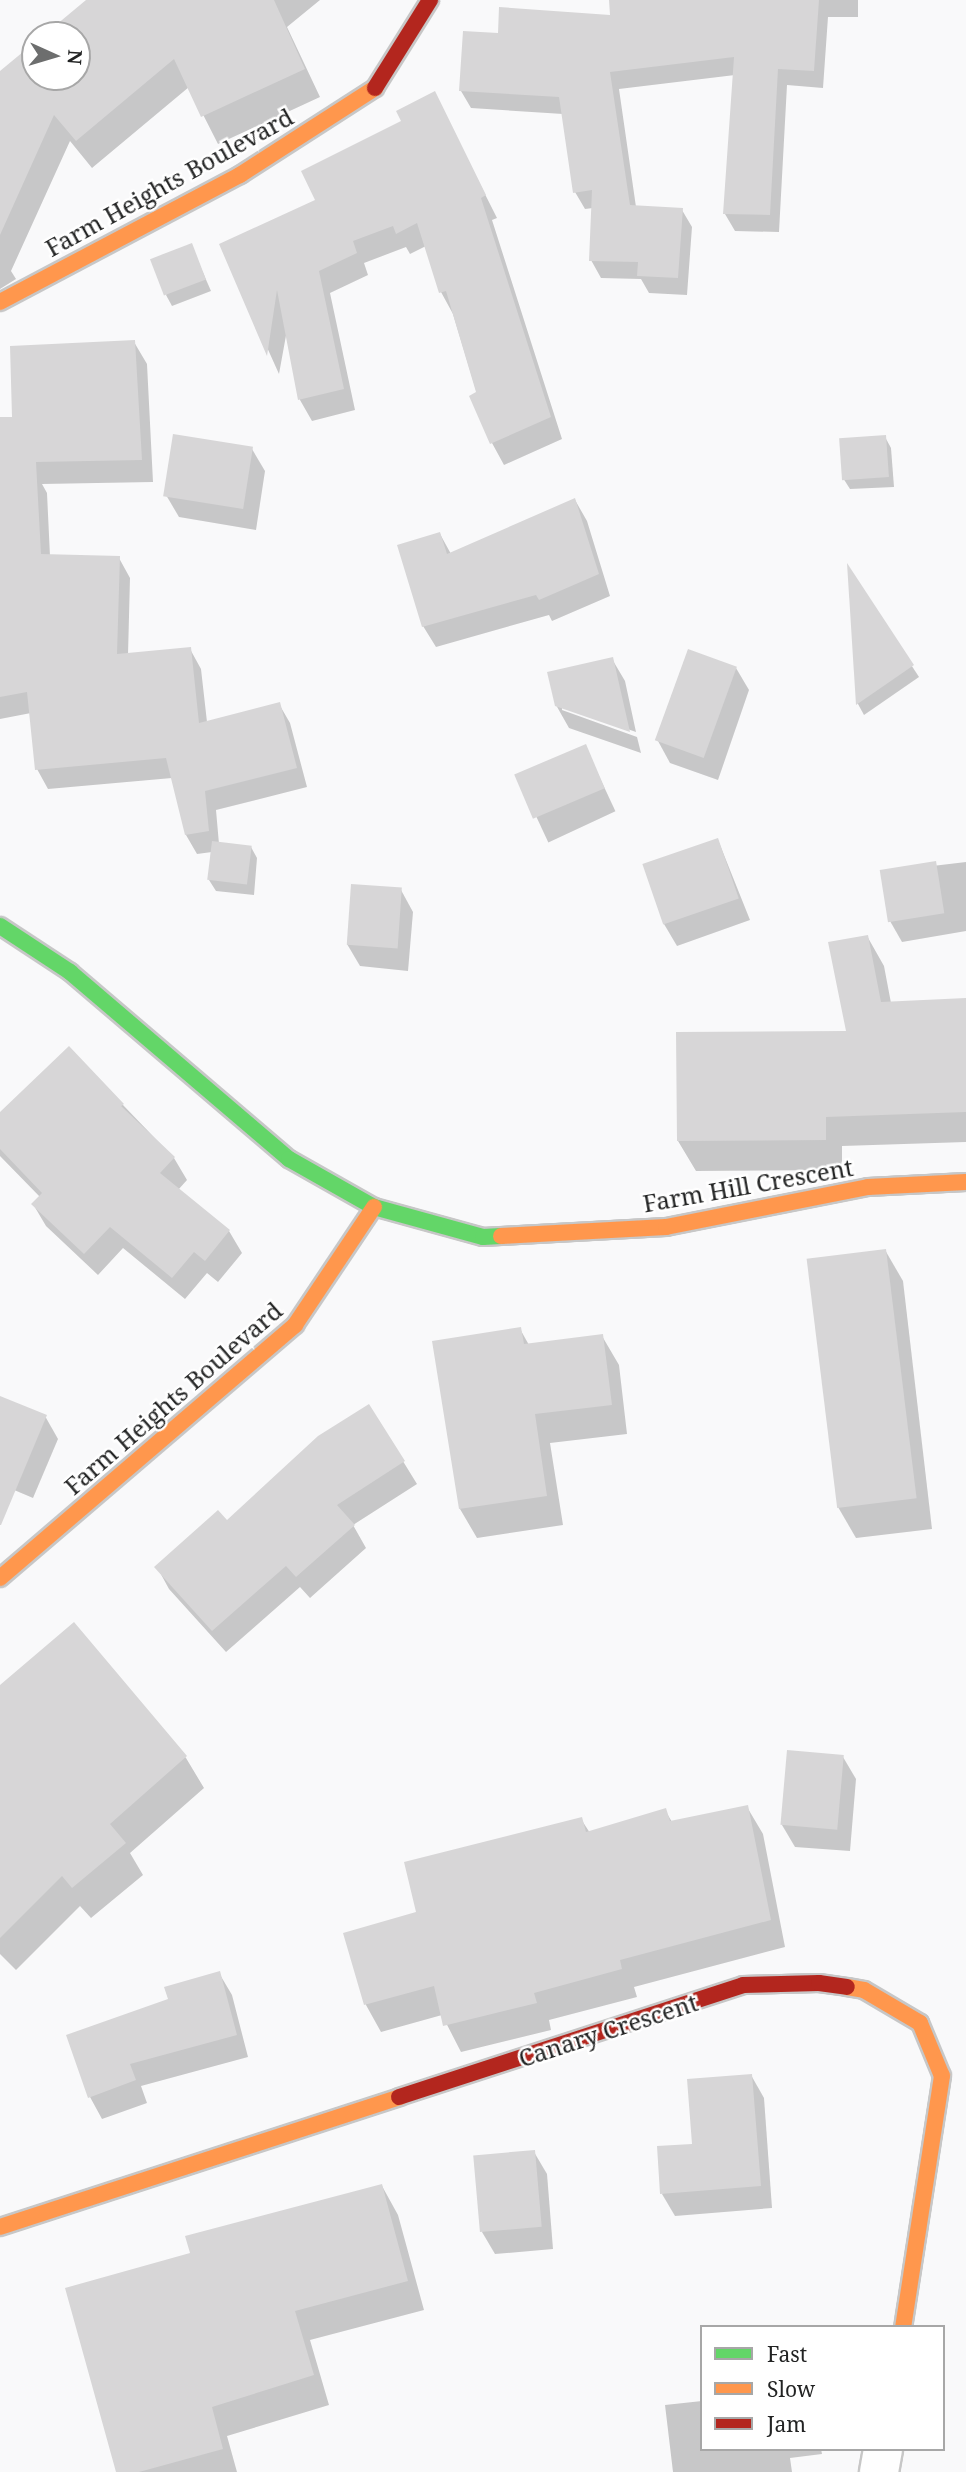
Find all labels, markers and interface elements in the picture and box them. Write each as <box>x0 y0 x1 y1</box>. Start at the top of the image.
north arrow <box>21 21 91 91</box>
text: N <box>61 49 88 66</box>
street label: Farm Heights Boulevard <box>40 102 298 262</box>
street label: Farm Hill Crescent <box>641 1152 855 1218</box>
street label: Farm Heights Boulevard <box>58 1296 288 1500</box>
street label: Canary Crescent <box>515 1987 701 2073</box>
legend <box>700 2325 945 2451</box>
text: Fast <box>767 2340 807 2368</box>
text: Slow <box>767 2375 815 2403</box>
text: Jam <box>767 2410 806 2438</box>

